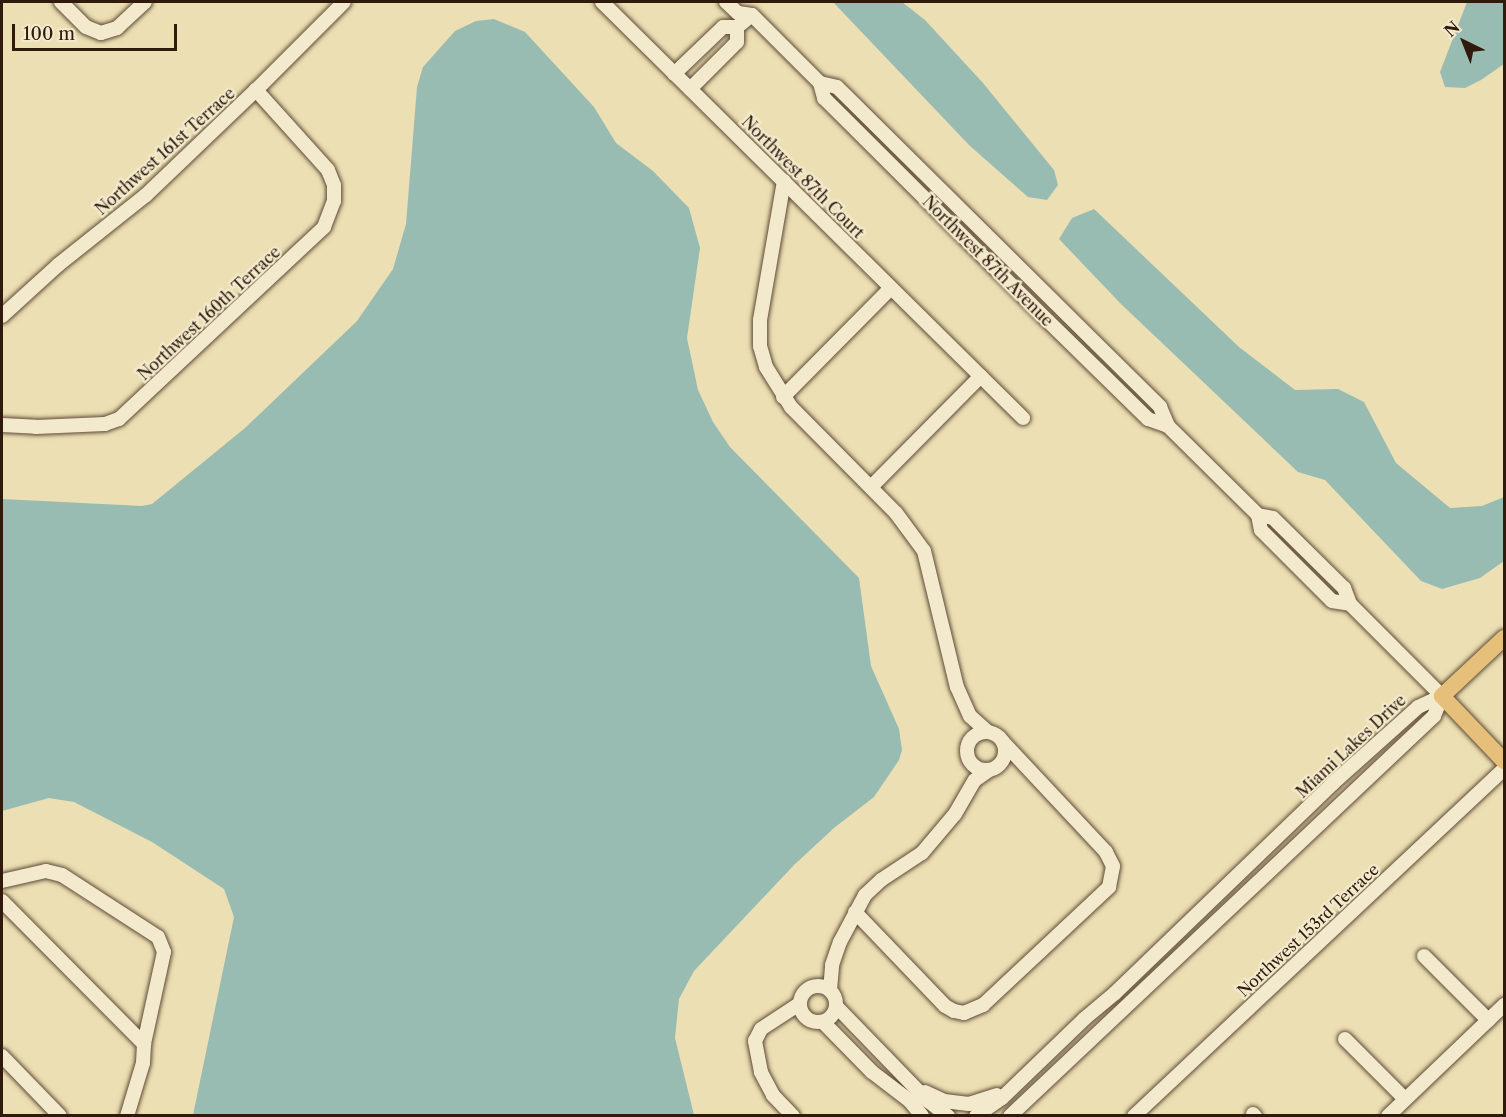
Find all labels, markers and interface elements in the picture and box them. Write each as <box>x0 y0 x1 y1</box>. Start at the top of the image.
scale bar <box>15 12 180 50</box>
north arrow <box>1434 12 1494 72</box>
text: N <box>1440 17 1464 41</box>
text: 100 m <box>23 23 75 45</box>
street label: Northwest 161st Terrace <box>91 83 239 219</box>
street label: Northwest 87th Court <box>738 112 868 242</box>
street label: Northwest 87th Avenue <box>919 192 1057 330</box>
street label: Northwest 160th Terrace <box>134 242 284 384</box>
street label: Miami Lakes Drive <box>1292 690 1410 802</box>
street label: Northwest 153rd Terrace <box>1233 859 1383 1001</box>

